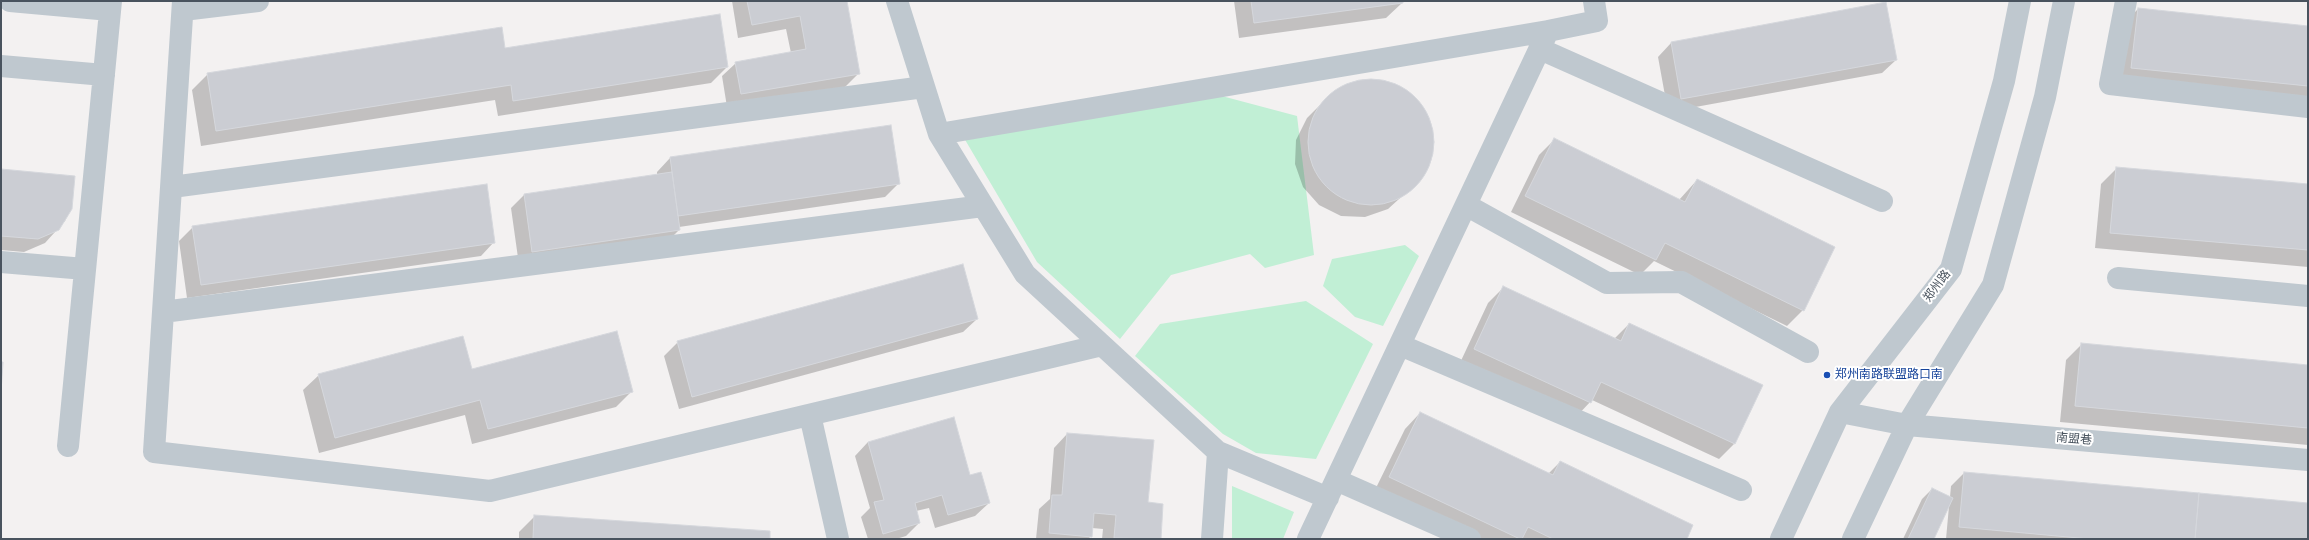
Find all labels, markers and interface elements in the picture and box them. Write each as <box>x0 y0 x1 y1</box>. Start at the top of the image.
street label: 郑州路 <box>1920 267 1954 305</box>
place label: 郑州南路联盟路口南 <box>1835 368 1943 382</box>
marker: 郑州南路联盟路口南 <box>1822 370 1832 380</box>
street label: 南盟巷 <box>2055 430 2093 448</box>

